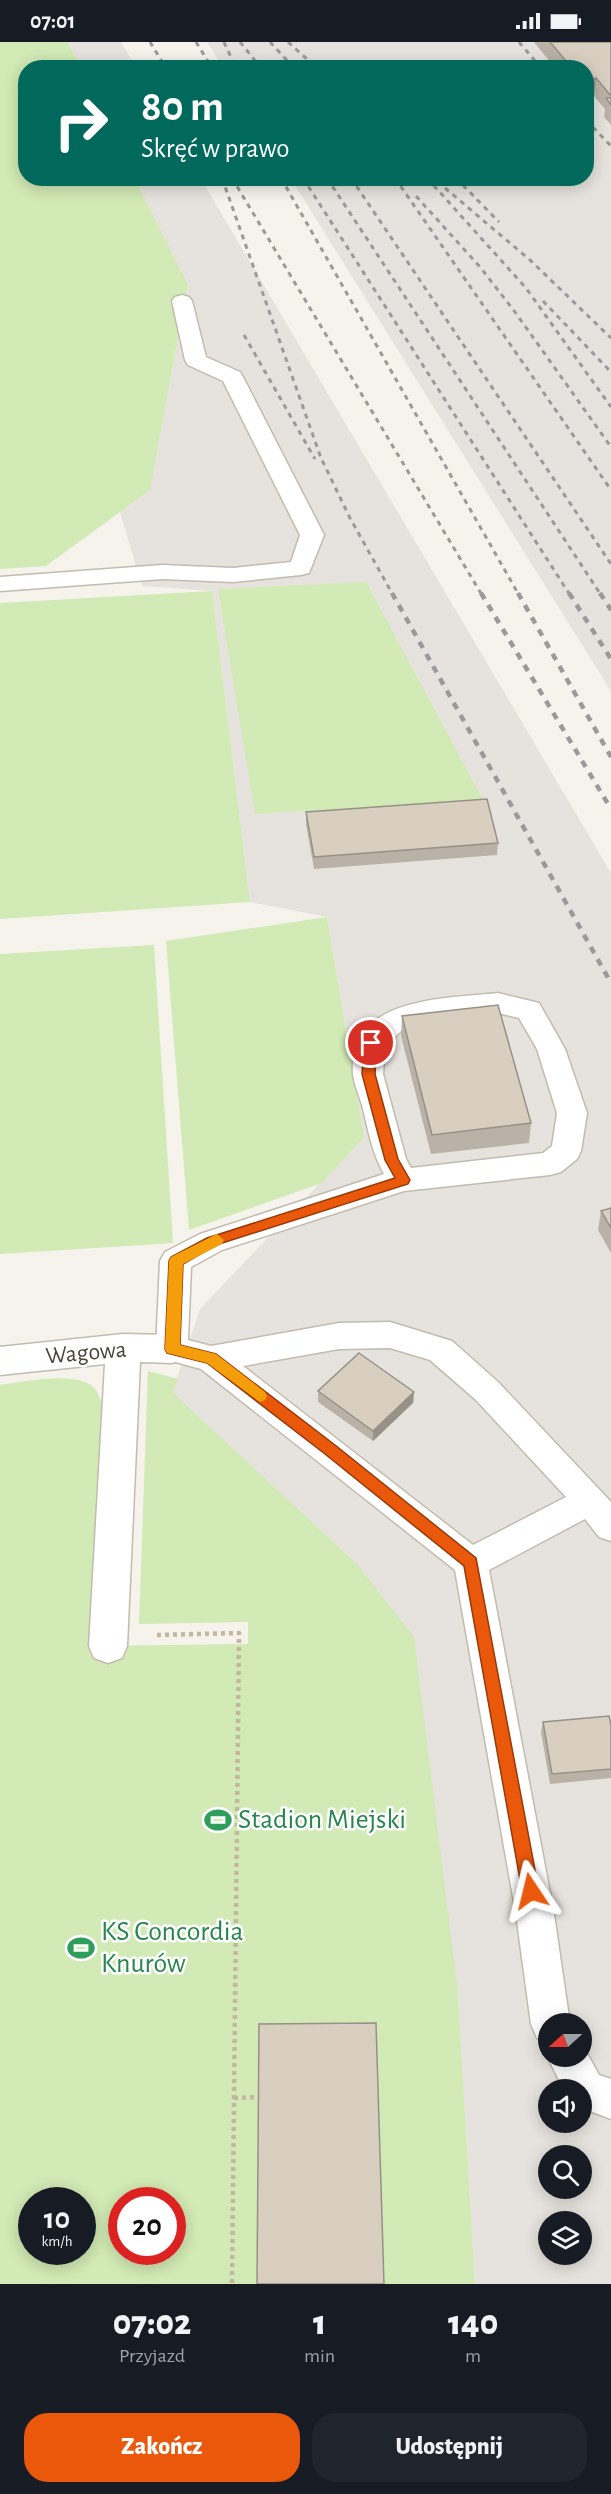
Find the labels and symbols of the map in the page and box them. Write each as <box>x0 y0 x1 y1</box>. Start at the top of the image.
pin <box>345 1017 396 1068</box>
street label: Wagowa <box>44 1338 128 1368</box>
sports icon: Stadion Miejski <box>203 1805 233 1835</box>
place label: Stadion Miejski <box>238 1806 406 1834</box>
position arrow <box>499 1859 563 1923</box>
place label: KS Concordia Knurów <box>101 1918 244 1978</box>
sports icon: KS Concordia Knurów <box>66 1933 96 1963</box>
north arrow <box>538 2013 592 2067</box>
speed limit sign: 20 <box>108 2187 186 2265</box>

